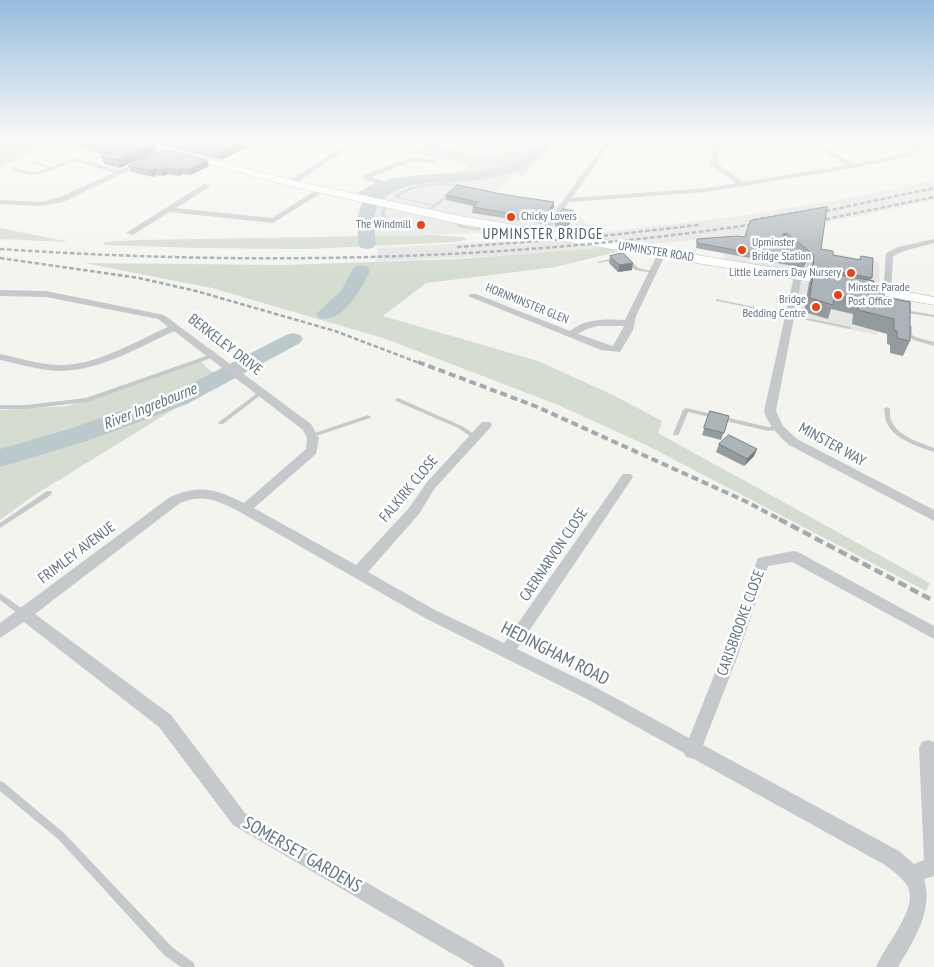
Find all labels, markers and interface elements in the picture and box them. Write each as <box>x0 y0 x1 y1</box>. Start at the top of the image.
place label: Chicky Lovers <box>521 210 577 224</box>
marker: Chicky Lovers <box>505 211 517 223</box>
place label: The Windmill <box>356 218 411 232</box>
marker: The Windmill <box>415 219 427 231</box>
district label: UPMINSTER BRIDGE <box>480 226 606 244</box>
place label: Upminster Bridge Station <box>752 236 811 264</box>
street label: UPMINSTER ROAD <box>617 239 695 265</box>
marker: Upminster Bridge Station <box>736 244 748 256</box>
place label: Little Learners Day Nursery <box>729 266 841 280</box>
marker: Little Learners Day Nursery <box>845 267 857 279</box>
street label: HORNMINSTER GLEN <box>483 281 571 327</box>
place label: Minster Parade Post Office <box>848 281 910 309</box>
marker: Minster Parade Post Office <box>832 289 844 301</box>
place label: Bridge Bedding Centre <box>742 293 806 321</box>
marker: Bridge Bedding Centre <box>810 301 822 313</box>
street label: BERKELEY DRIVE <box>184 310 266 380</box>
water label: River Ingrebourne <box>100 380 200 434</box>
street label: MINSTER WAY <box>795 419 869 471</box>
street label: FALKIRK CLOSE <box>376 452 442 526</box>
street label: CAERNARVON CLOSE <box>516 505 592 605</box>
street label: FRIMLEY AVENUE <box>35 518 119 588</box>
street label: CARISBROOKE CLOSE <box>713 568 769 678</box>
street label: HEDINGHAM ROAD <box>497 617 613 691</box>
street label: SOMERSET GARDENS <box>239 812 365 898</box>

